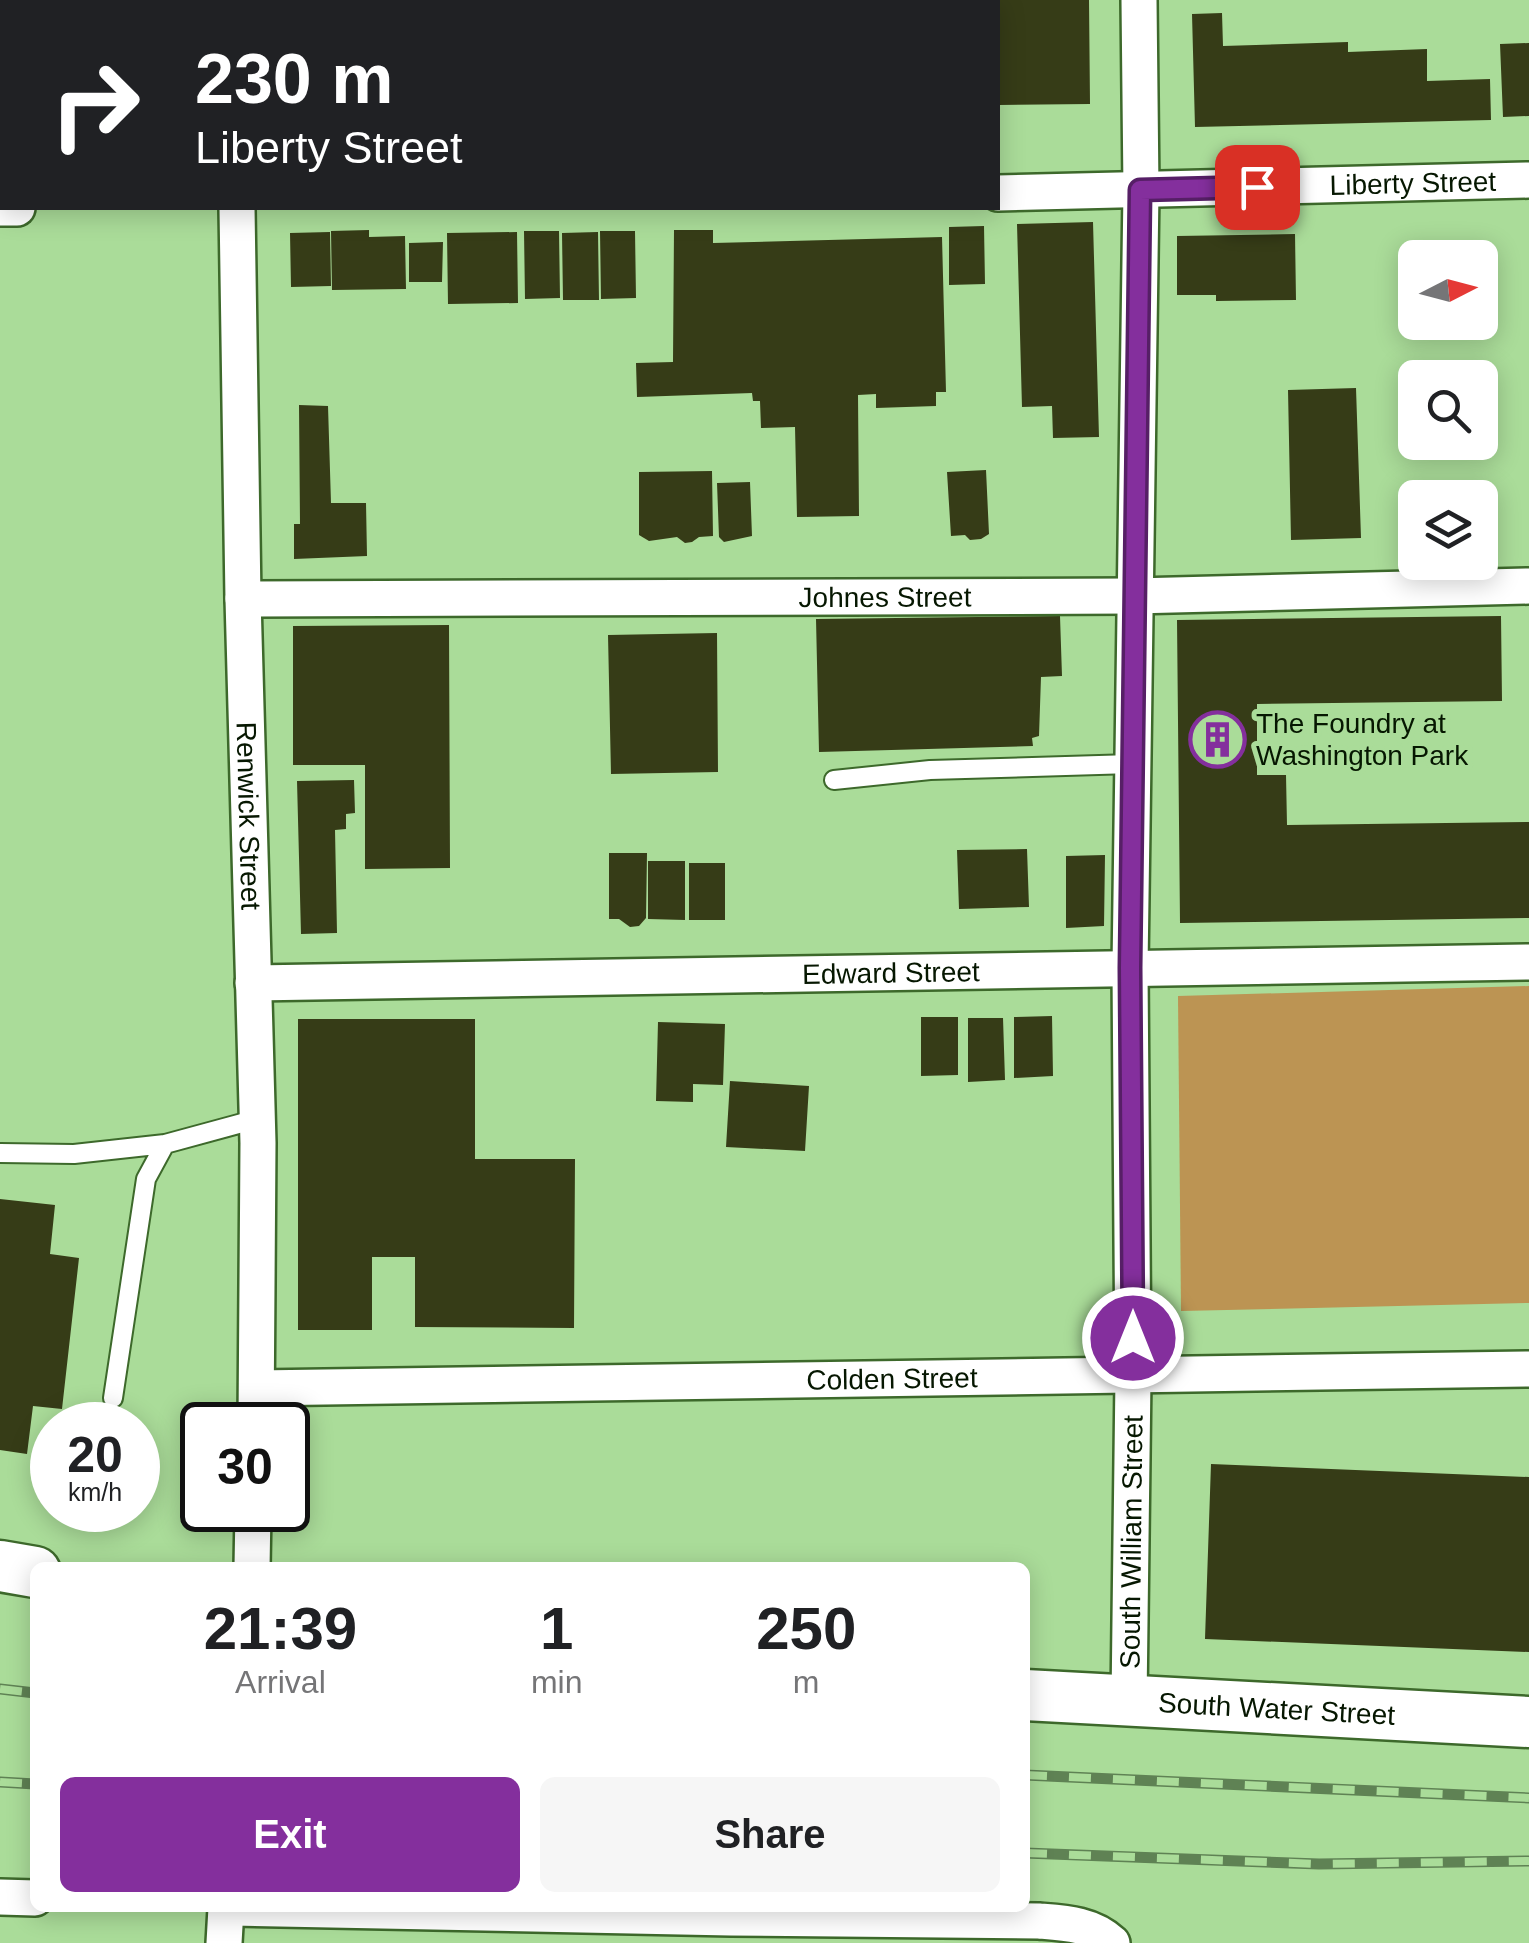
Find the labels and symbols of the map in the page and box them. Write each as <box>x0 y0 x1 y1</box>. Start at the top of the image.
pin <box>1215 145 1300 230</box>
street label: Liberty Street <box>1329 165 1497 200</box>
north arrow <box>1398 240 1498 340</box>
street label: Johnes Street <box>799 581 972 613</box>
place label: The Foundry at Washington Park <box>1256 708 1469 771</box>
building icon: The Foundry at Washington Park <box>1187 709 1247 769</box>
street label: Renwick Street <box>231 721 267 911</box>
street label: Edward Street <box>802 956 980 989</box>
position arrow <box>1081 1286 1185 1390</box>
street label: Colden Street <box>806 1362 978 1395</box>
speed limit sign: 30 <box>180 1402 310 1532</box>
street label: South William Street <box>1114 1415 1148 1669</box>
street label: South Water Street <box>1157 1687 1396 1730</box>

